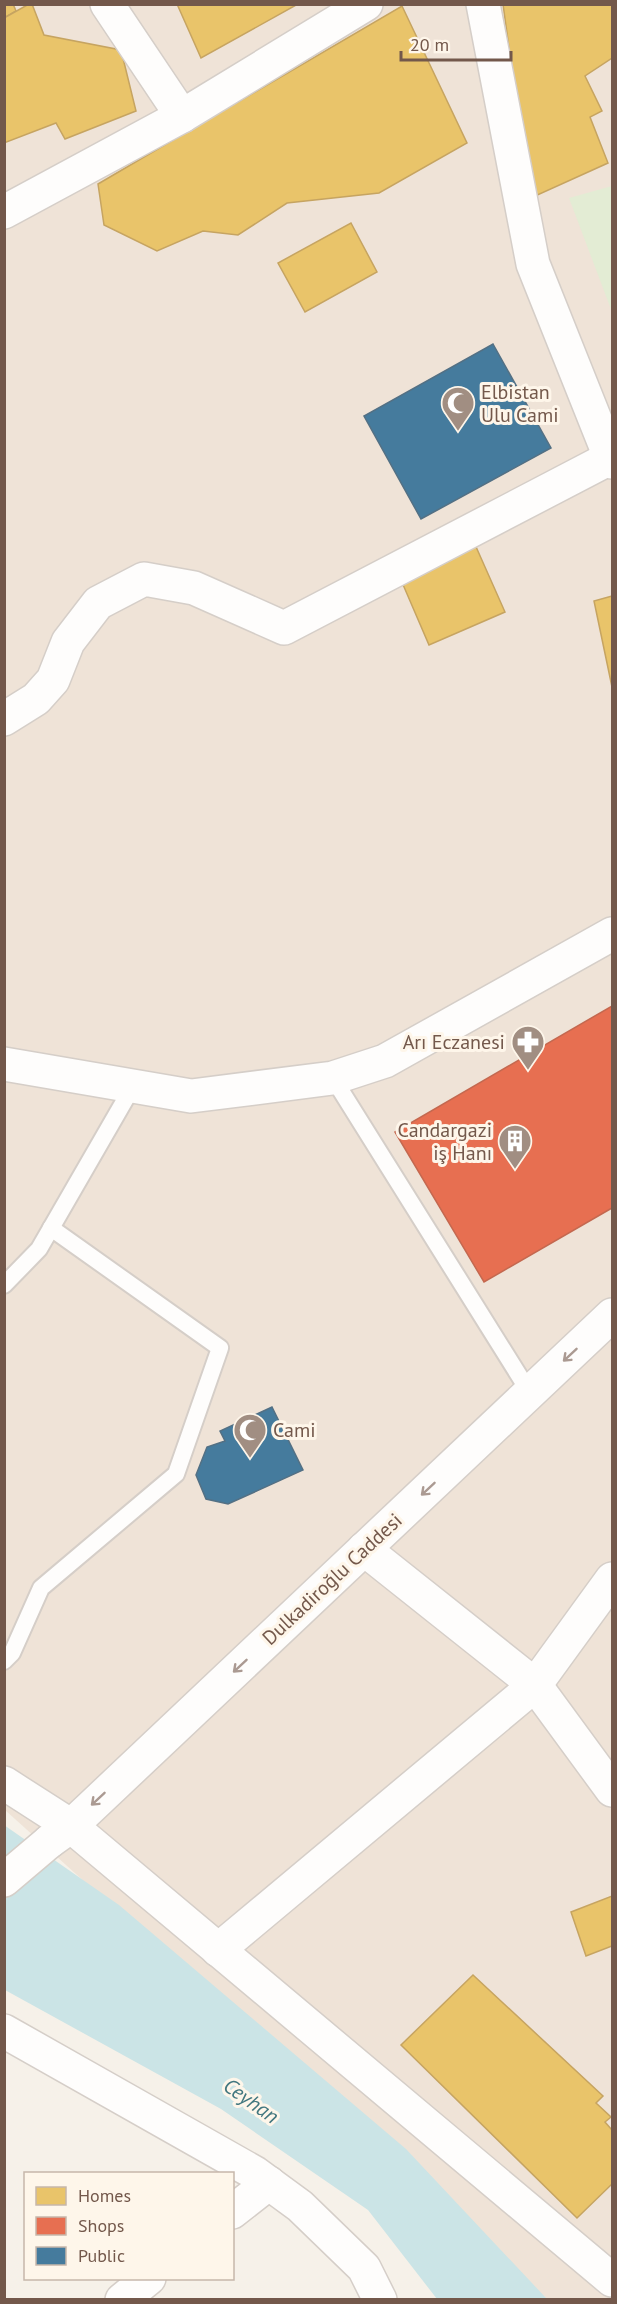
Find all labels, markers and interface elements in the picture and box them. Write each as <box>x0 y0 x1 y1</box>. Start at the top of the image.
scale bar <box>401 24 510 62</box>
text: 20 m <box>410 33 449 56</box>
place label: Elbistan Ulu Cami <box>481 379 559 428</box>
mosque icon: Elbistan Ulu Cami <box>440 385 476 432</box>
pharmacy icon: Arı Eczanesi <box>510 1024 546 1071</box>
place label: Arı Eczanesi <box>403 1029 505 1055</box>
place label: Candargazi iş Hanı <box>398 1117 492 1166</box>
building icon: Candargazi iş Hanı <box>497 1123 533 1170</box>
one-way arrow <box>563 1348 578 1362</box>
mosque icon: Cami <box>232 1412 268 1459</box>
place label: Cami <box>273 1417 316 1443</box>
one-way arrow <box>421 1481 436 1495</box>
street label: Dulkadiroğlu Caddesi <box>257 1507 407 1651</box>
one-way arrow <box>233 1658 248 1673</box>
one-way arrow <box>91 1792 106 1807</box>
water label: Ceyhan <box>218 2072 284 2129</box>
legend <box>24 2172 234 2280</box>
text: Homes <box>78 2184 131 2207</box>
text: Shops <box>78 2214 124 2237</box>
text: Public <box>78 2244 125 2267</box>

